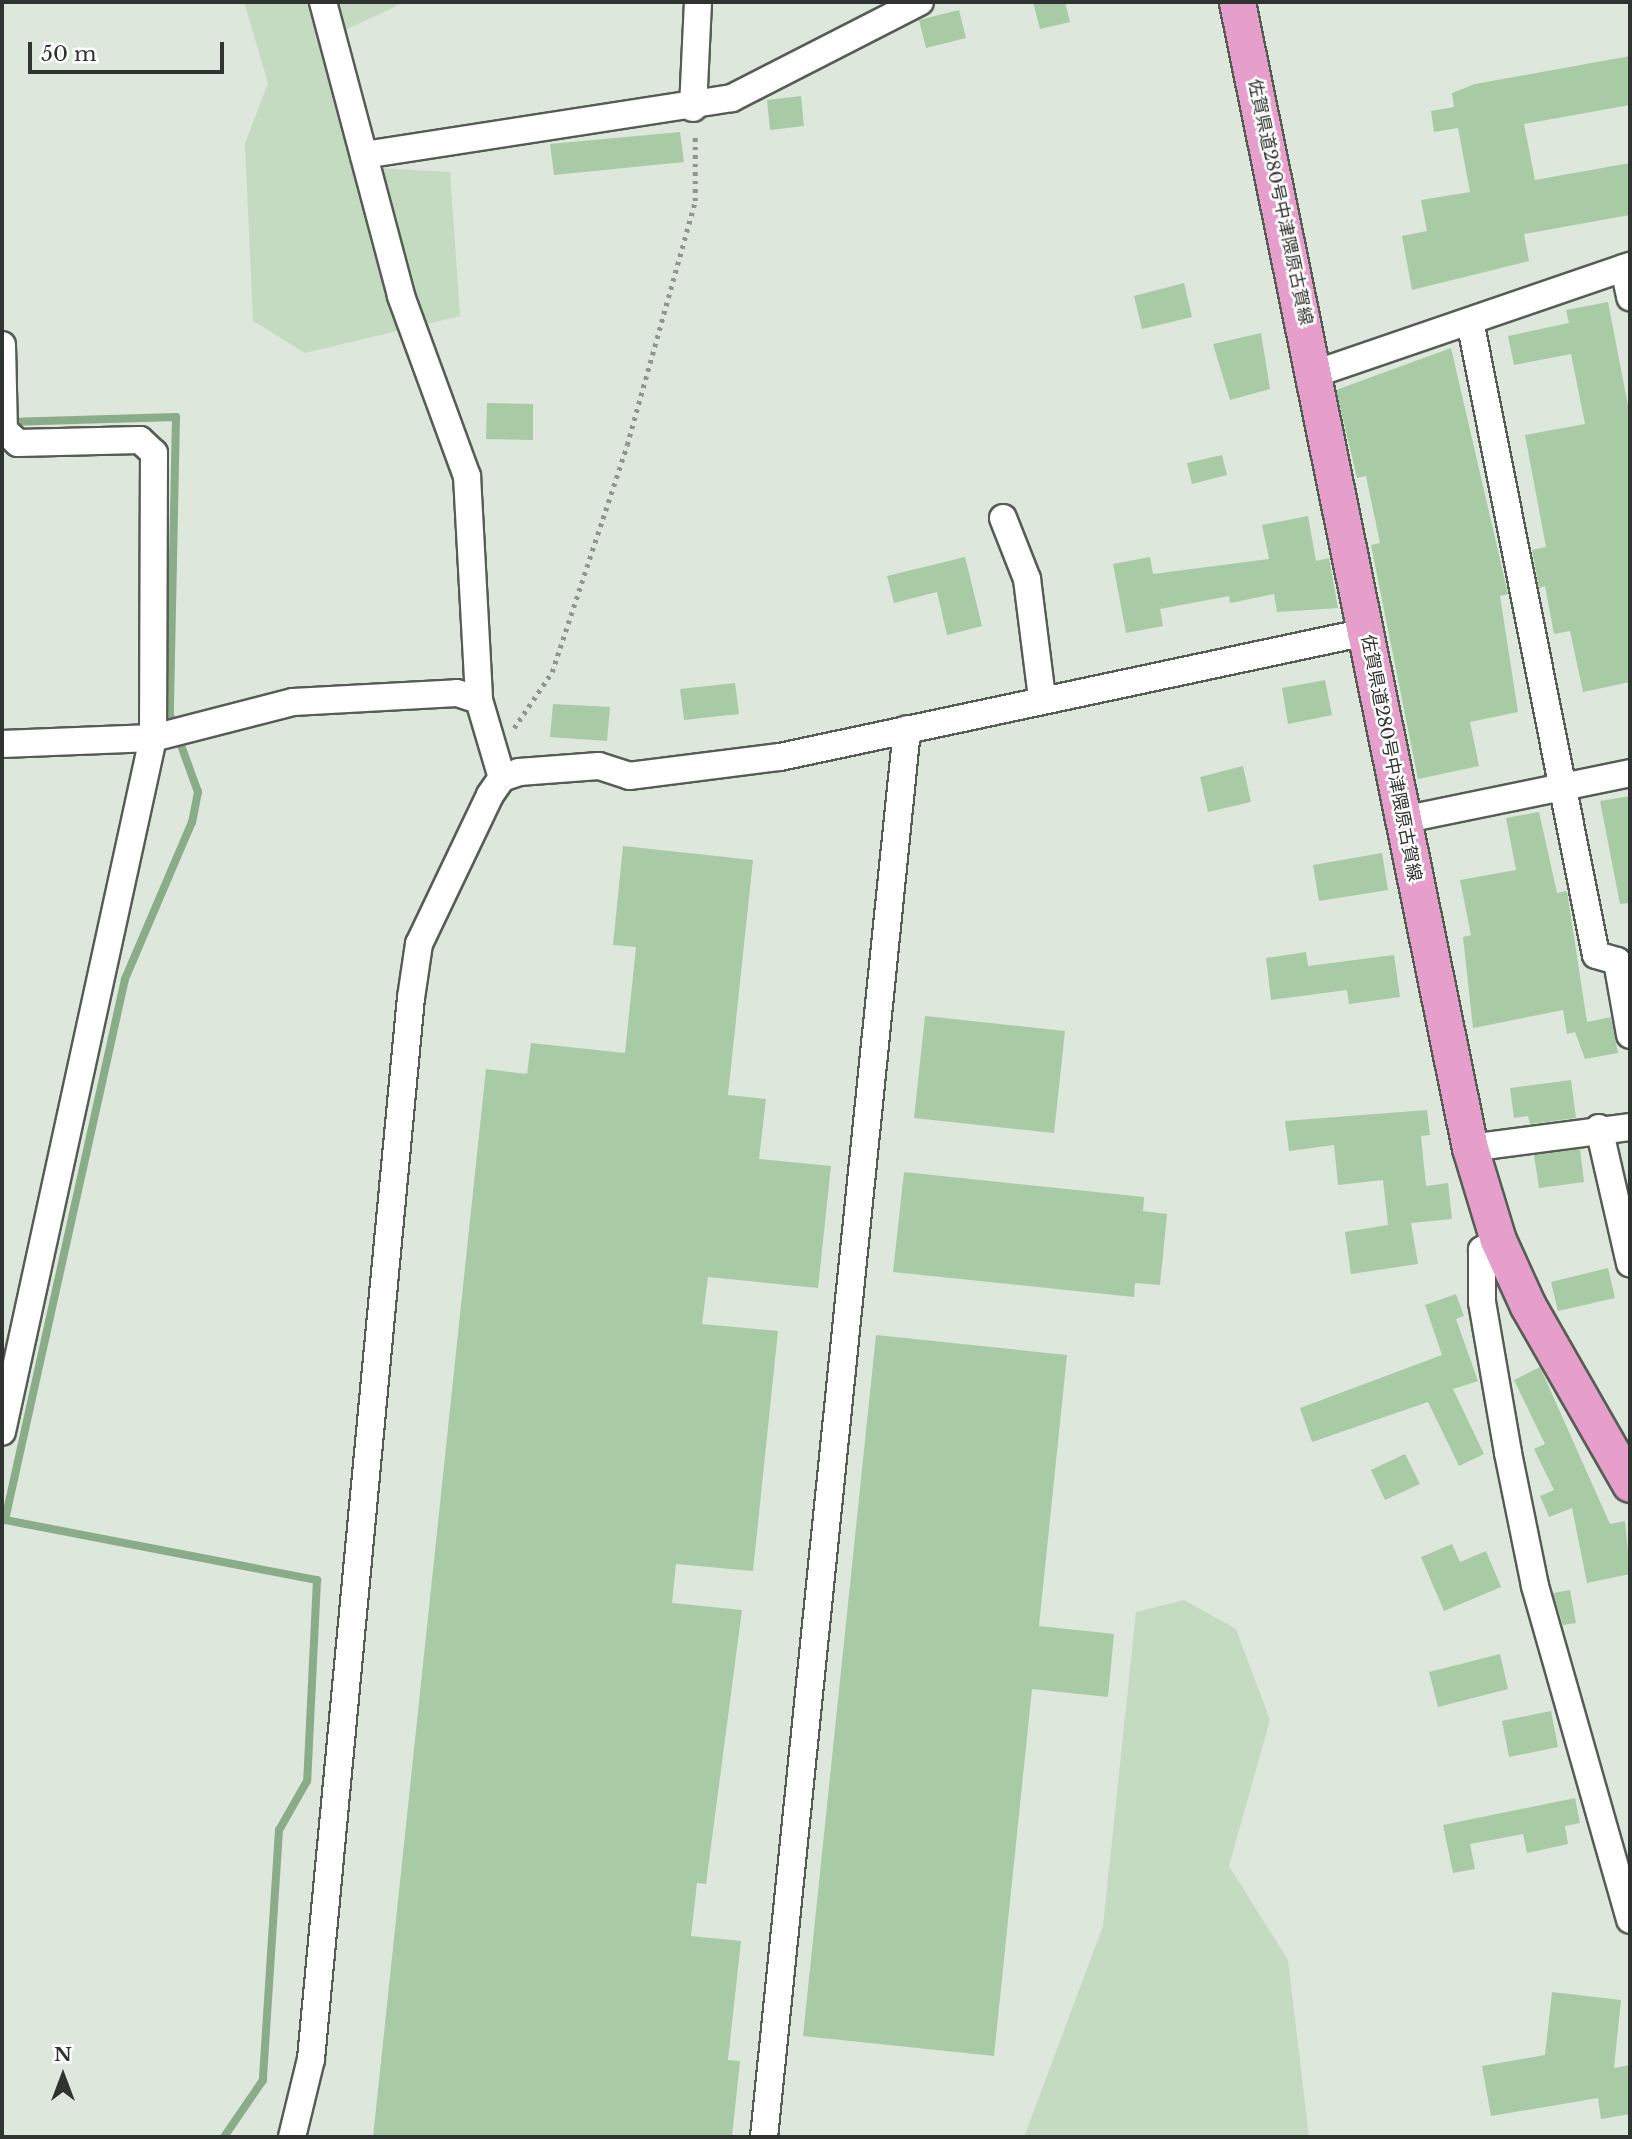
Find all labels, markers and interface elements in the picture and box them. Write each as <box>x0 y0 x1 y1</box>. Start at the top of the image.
scale bar <box>32 28 228 72</box>
text: 50 m <box>41 41 96 67</box>
street label: 佐賀県道280号中津隈原古賀線 <box>1243 77 1317 327</box>
street label: 佐賀県道280号中津隈原古賀線 <box>1356 633 1426 883</box>
north arrow <box>28 2041 98 2111</box>
text: N <box>54 2043 72 2066</box>

